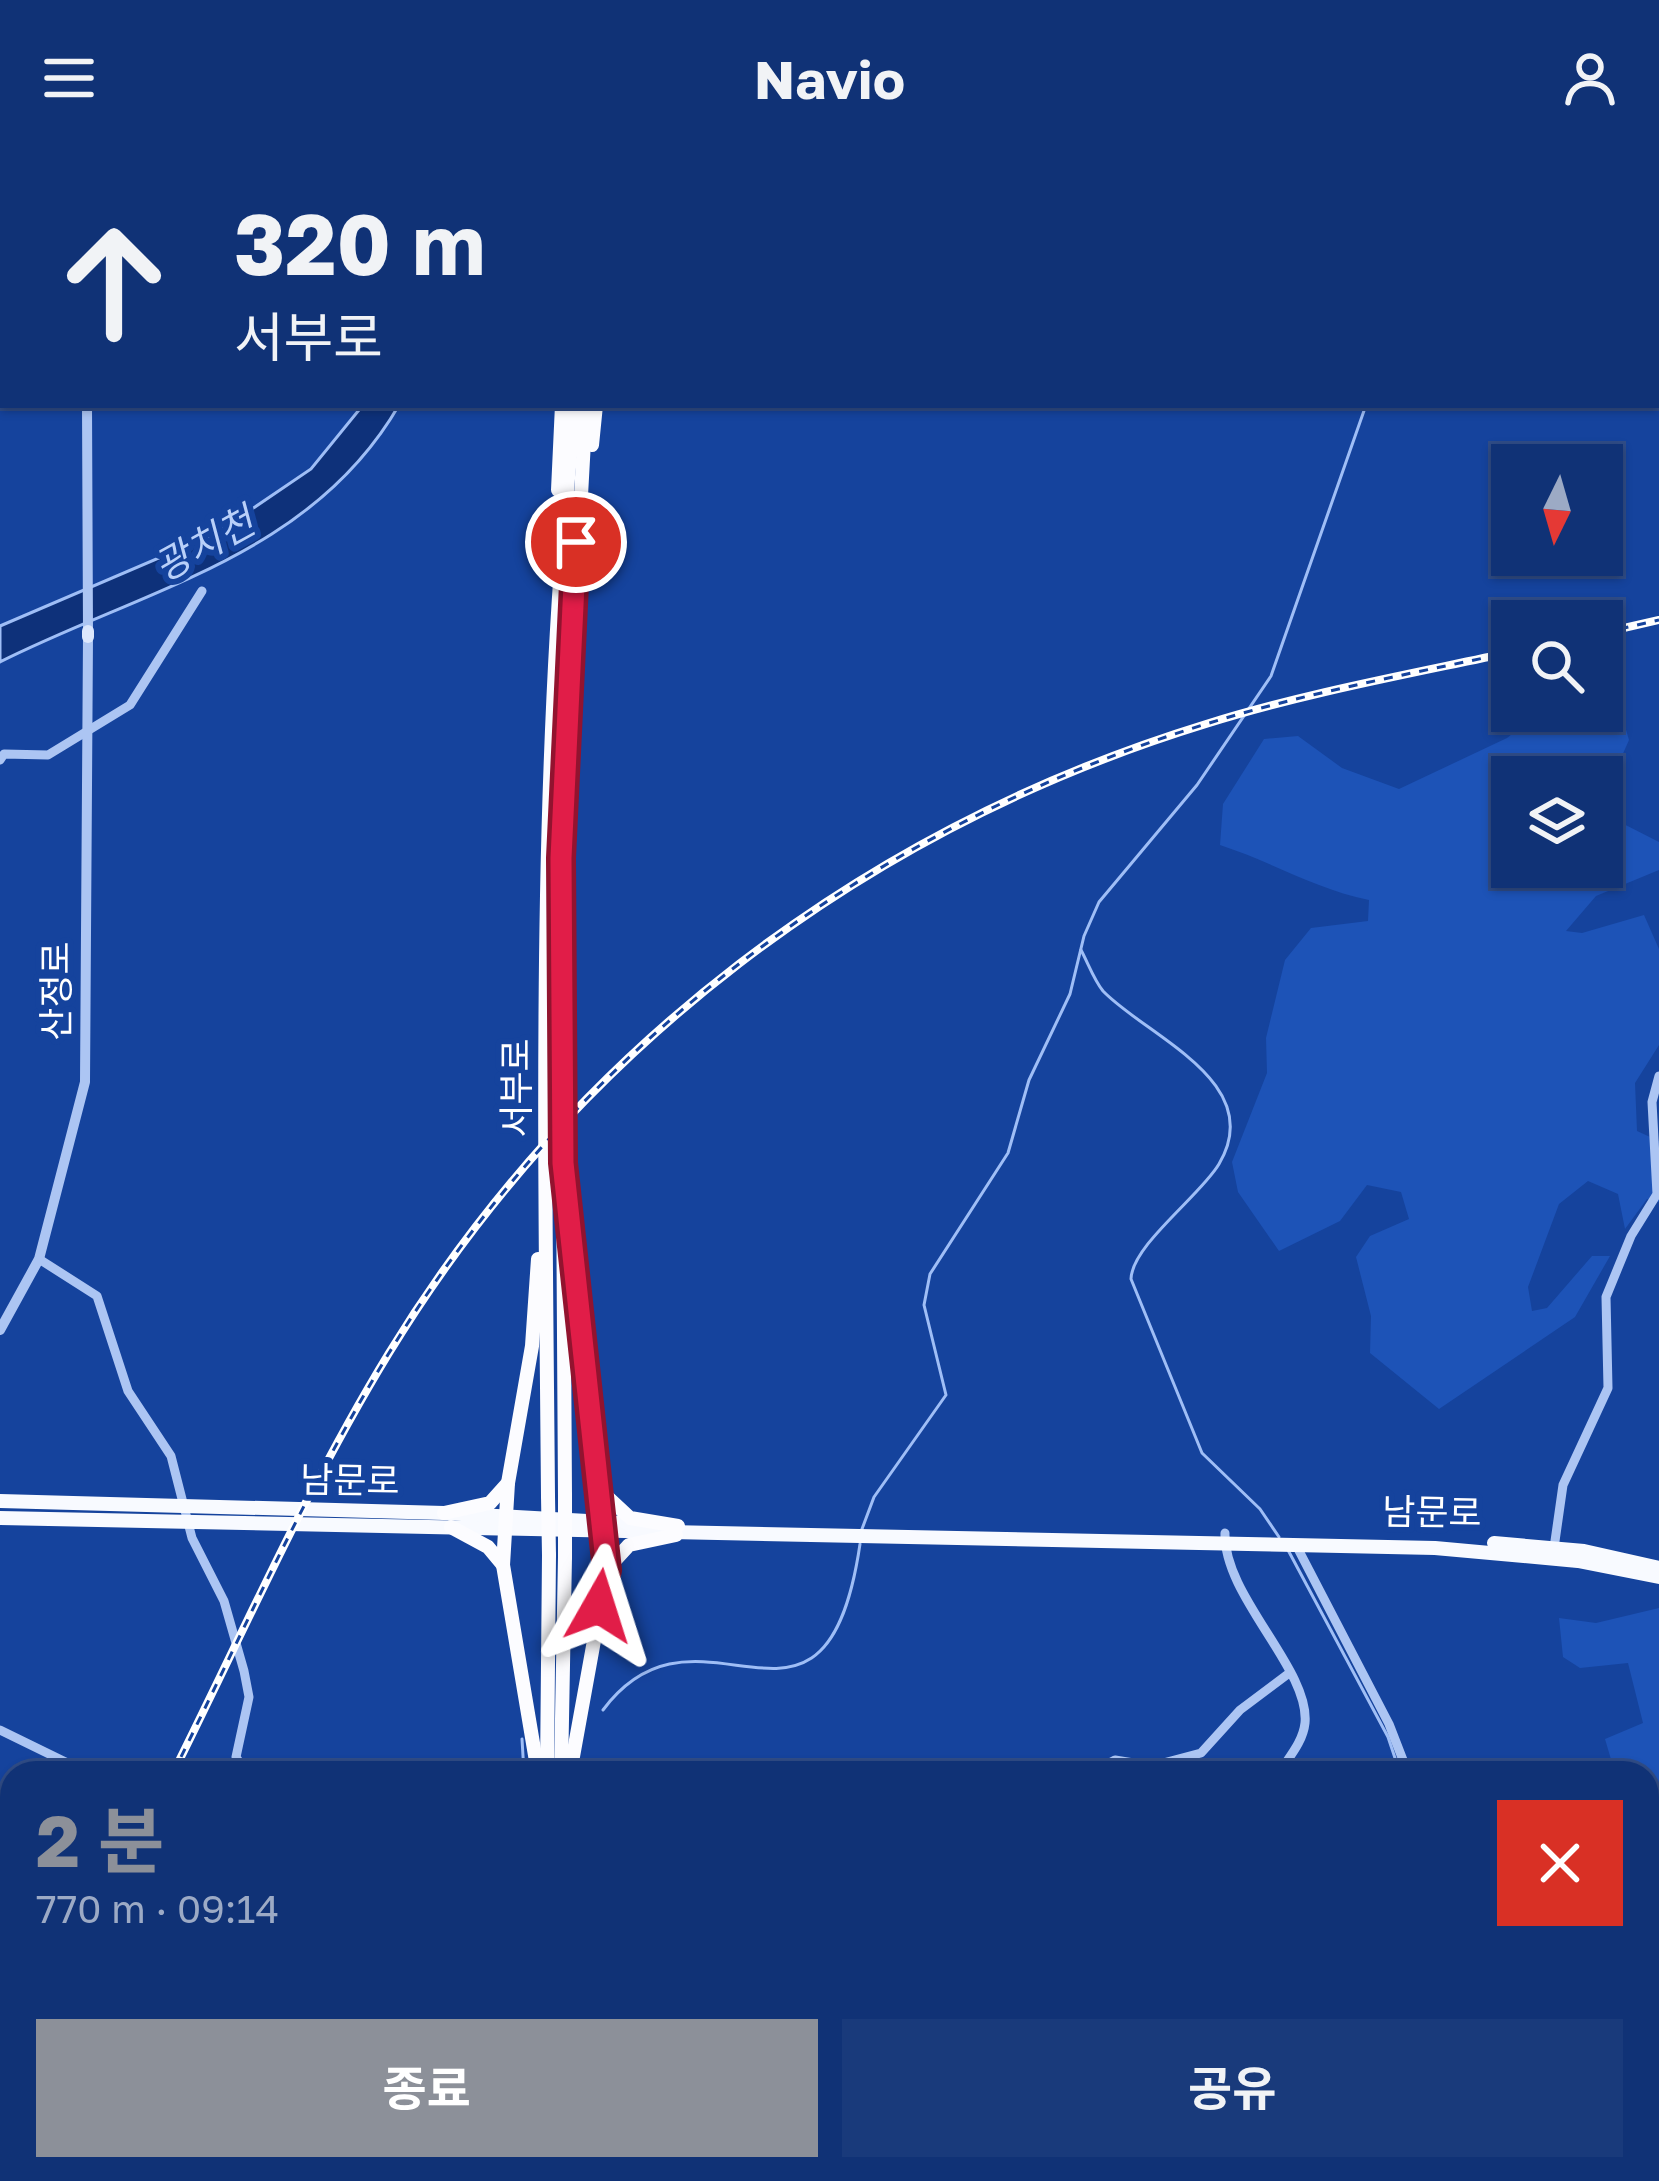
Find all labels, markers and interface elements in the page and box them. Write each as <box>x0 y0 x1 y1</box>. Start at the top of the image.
icon: menu <box>36 45 102 111</box>
icon: person <box>1557 45 1623 111</box>
text: Navio <box>754 46 905 111</box>
text: 320 m <box>234 193 486 293</box>
icon: ahead <box>36 204 192 360</box>
text: 서부로 <box>234 304 383 369</box>
north arrow <box>1491 444 1623 576</box>
map controls <box>1491 444 1623 888</box>
pin <box>525 491 627 593</box>
water label: 광치천 <box>145 495 266 590</box>
icon: arrive <box>543 509 609 575</box>
button: search <box>1491 600 1623 732</box>
button: layers <box>1491 756 1623 888</box>
street label: 산정로 <box>34 941 77 1041</box>
street label: 서부로 <box>494 1038 537 1138</box>
street label: 남문로 <box>300 1457 400 1502</box>
street label: 남문로 <box>1382 1489 1482 1534</box>
position arrow <box>536 1543 662 1669</box>
text: 2 분 <box>36 1796 164 1883</box>
button: close <box>1497 1800 1623 1926</box>
text: 770 m · 09:14 <box>36 1885 279 1932</box>
button: 종료 <box>36 2019 818 2157</box>
button: 공유 <box>842 2019 1623 2157</box>

